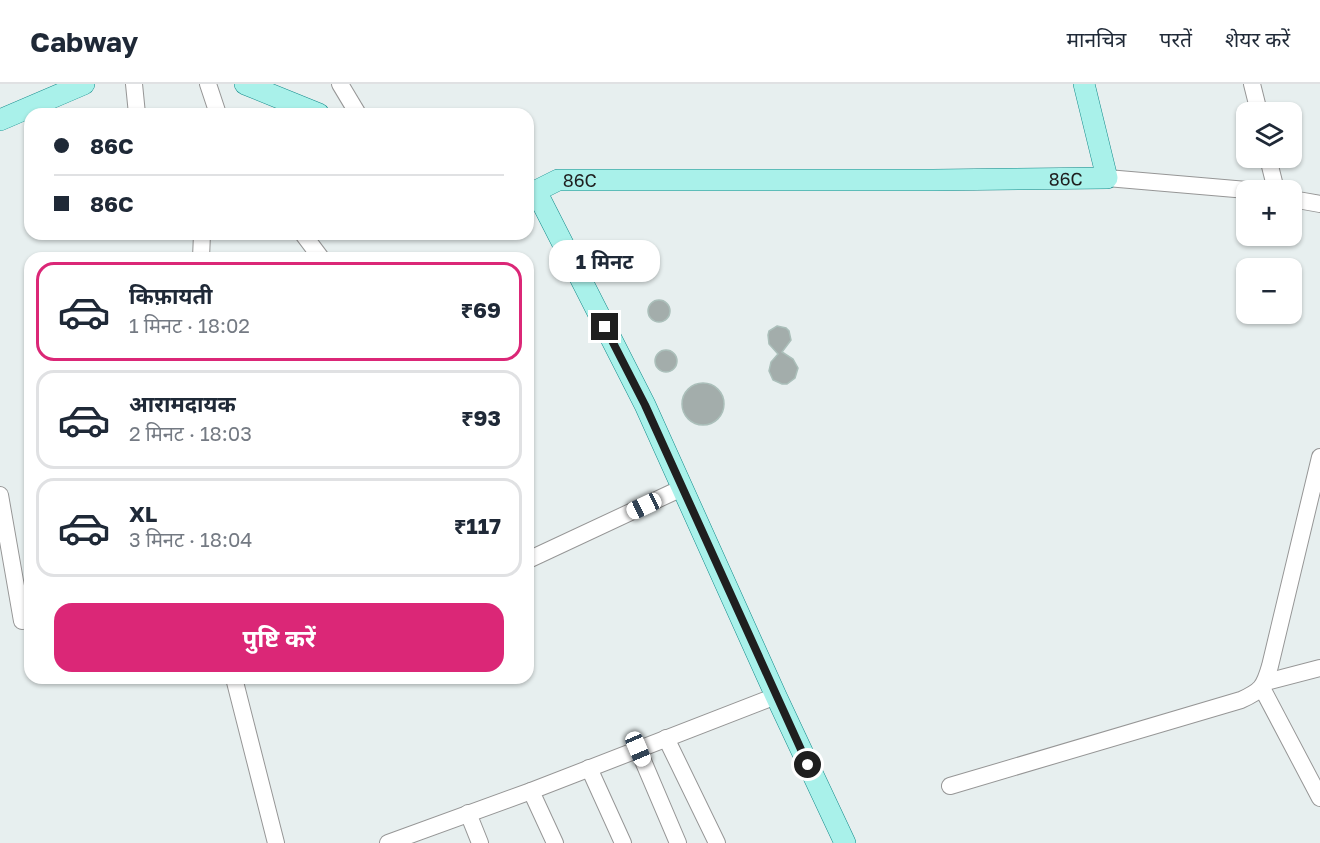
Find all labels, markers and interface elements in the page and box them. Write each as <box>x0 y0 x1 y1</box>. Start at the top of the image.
text: Cabway <box>30 25 138 58</box>
text: मानचित्र <box>1066 26 1126 52</box>
text: परतें <box>1159 26 1192 52</box>
text: शेयर करें <box>1225 26 1290 52</box>
map controls <box>1236 102 1302 324</box>
button: layers <box>1236 102 1302 168</box>
text: 86C <box>90 132 134 159</box>
street label: 86C <box>1049 167 1083 190</box>
street label: 86C <box>563 169 597 191</box>
button: + <box>1236 180 1302 246</box>
text: 86C <box>90 190 134 217</box>
callout: 1 मिनट <box>550 240 660 282</box>
text: 1 मिनट <box>576 249 633 273</box>
button: − <box>1236 258 1302 324</box>
text: किफ़ायती <box>129 282 213 309</box>
icon: car <box>57 285 111 339</box>
text: ₹69 <box>460 296 501 323</box>
text: 1 मिनट · 18:02 <box>129 313 250 337</box>
route end <box>591 313 618 340</box>
text: आरामदायक <box>129 390 236 417</box>
icon: car <box>57 393 111 447</box>
text: ₹93 <box>461 404 501 431</box>
text: 2 मिनट · 18:03 <box>129 421 252 445</box>
car <box>624 490 664 522</box>
text: XL <box>129 500 157 527</box>
icon: car <box>57 501 111 555</box>
text: ₹117 <box>454 512 501 539</box>
text: 3 मिनट · 18:04 <box>129 527 253 551</box>
button: पुष्टि करें <box>54 603 504 672</box>
car <box>623 729 653 769</box>
route start <box>794 751 821 778</box>

